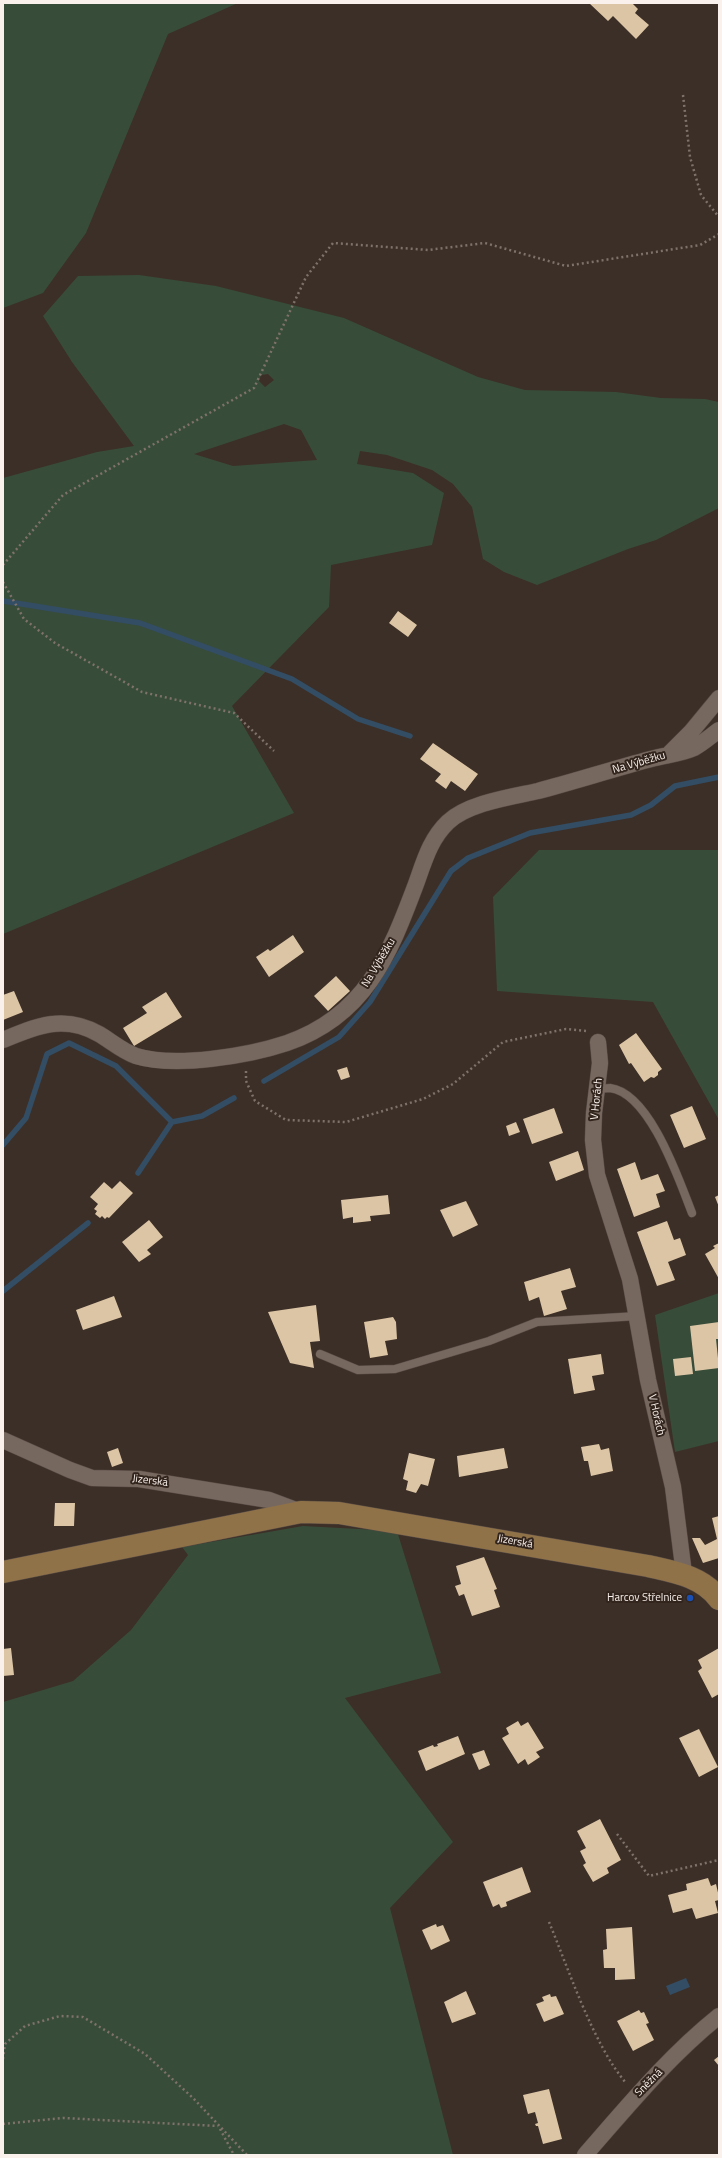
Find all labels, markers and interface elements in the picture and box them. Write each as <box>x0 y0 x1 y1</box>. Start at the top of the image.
street label: Na Výběžku <box>611 749 667 777</box>
street label: Na Výběžku <box>359 936 399 990</box>
street label: V Horách <box>588 1077 606 1121</box>
street label: V Horách <box>645 1393 667 1437</box>
street label: Jizerská <box>131 1472 169 1490</box>
street label: Jizerská <box>496 1532 534 1552</box>
place label: Harcov Střelnice <box>607 1591 682 1605</box>
marker: Harcov Střelnice <box>685 1593 695 1603</box>
street label: Sněžná <box>632 2066 666 2100</box>

